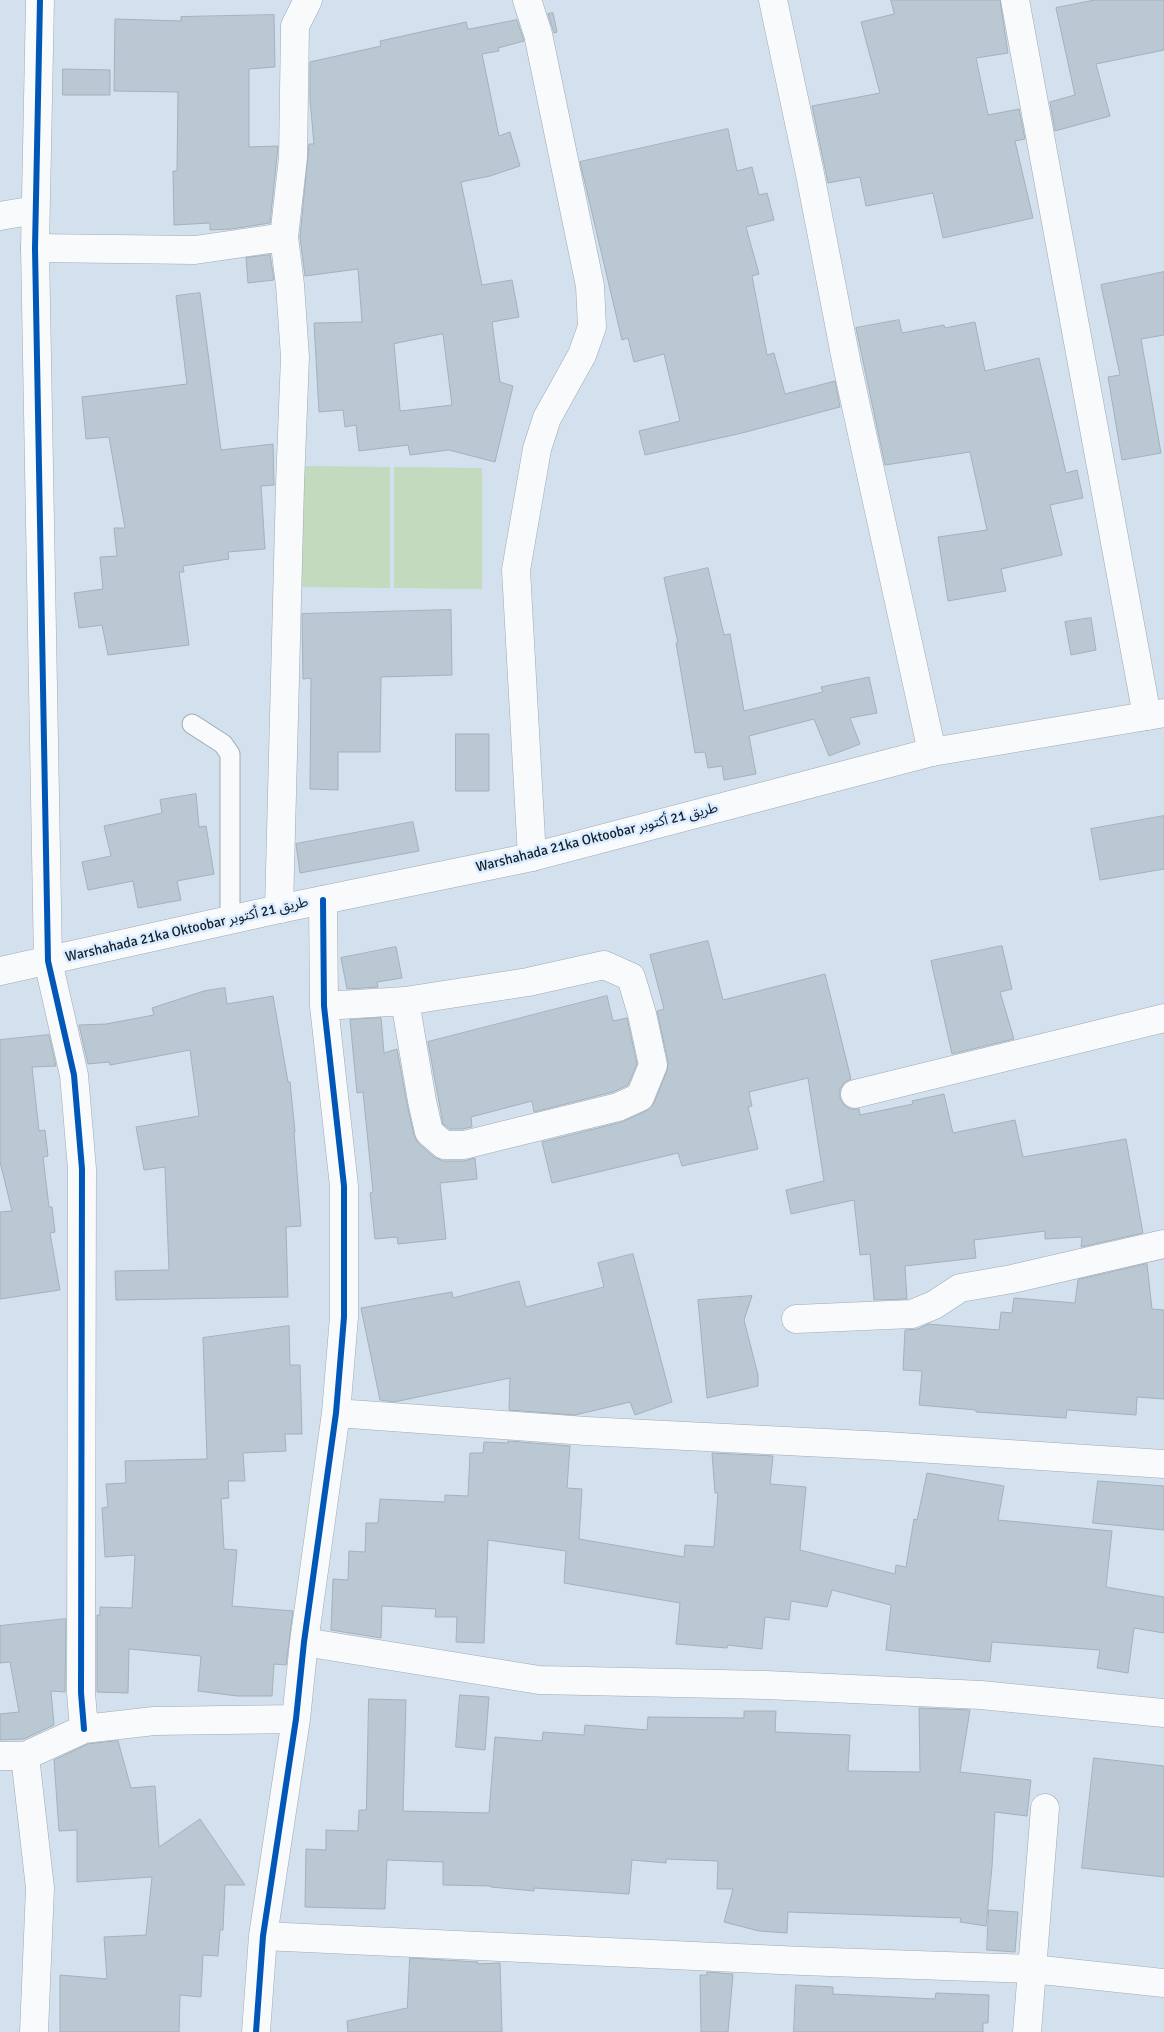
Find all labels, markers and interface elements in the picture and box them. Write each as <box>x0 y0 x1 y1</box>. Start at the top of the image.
street label: Warshahada 21ka Oktoobar طريق 21 أكتوبر <box>474 800 720 876</box>
street label: Warshahada 21ka Oktoobar طريق 21 أكتوبر <box>64 894 310 966</box>

